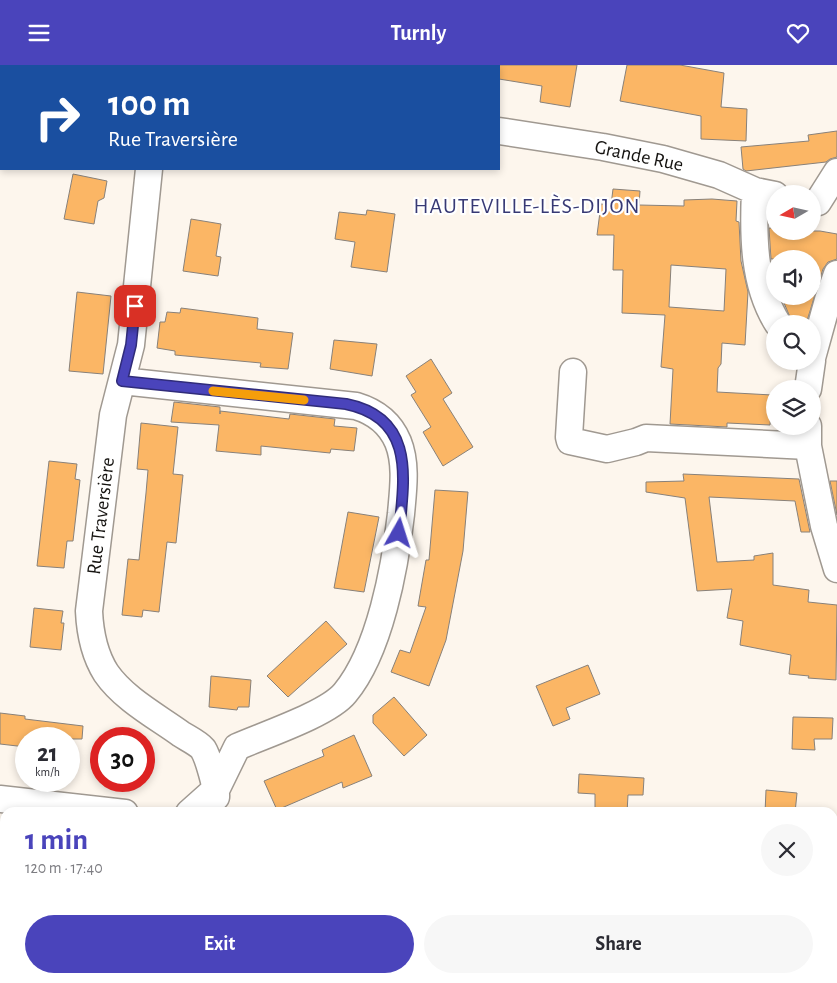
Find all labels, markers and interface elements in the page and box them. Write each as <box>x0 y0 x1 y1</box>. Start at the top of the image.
icon: menu <box>25 19 53 47</box>
icon: heart <box>784 19 812 47</box>
text: Turnly <box>391 22 446 44</box>
icon: right <box>25 85 90 150</box>
text: 100 m <box>108 87 191 122</box>
text: Rue Traversière <box>108 128 238 150</box>
street label: Grande Rue <box>593 137 685 175</box>
north arrow <box>766 185 821 240</box>
map controls <box>766 185 821 435</box>
district label: HAUTEVILLE-LÈS-DIJON <box>414 194 640 217</box>
button: sound <box>766 250 821 305</box>
pin <box>114 285 156 327</box>
icon: arrive <box>121 292 149 320</box>
button: search <box>766 315 821 370</box>
button: layers <box>766 380 821 435</box>
street label: Rue Traversière <box>84 456 118 576</box>
position arrow <box>372 506 424 558</box>
speed limit sign: 30 <box>90 727 155 792</box>
text: 21 <box>37 741 58 766</box>
text: km/h <box>35 766 60 778</box>
button: close <box>761 824 813 876</box>
text: 1 min <box>25 825 88 855</box>
text: 120 m · 17:40 <box>25 860 103 876</box>
button: Exit <box>25 915 414 973</box>
button: Share <box>424 915 813 973</box>

